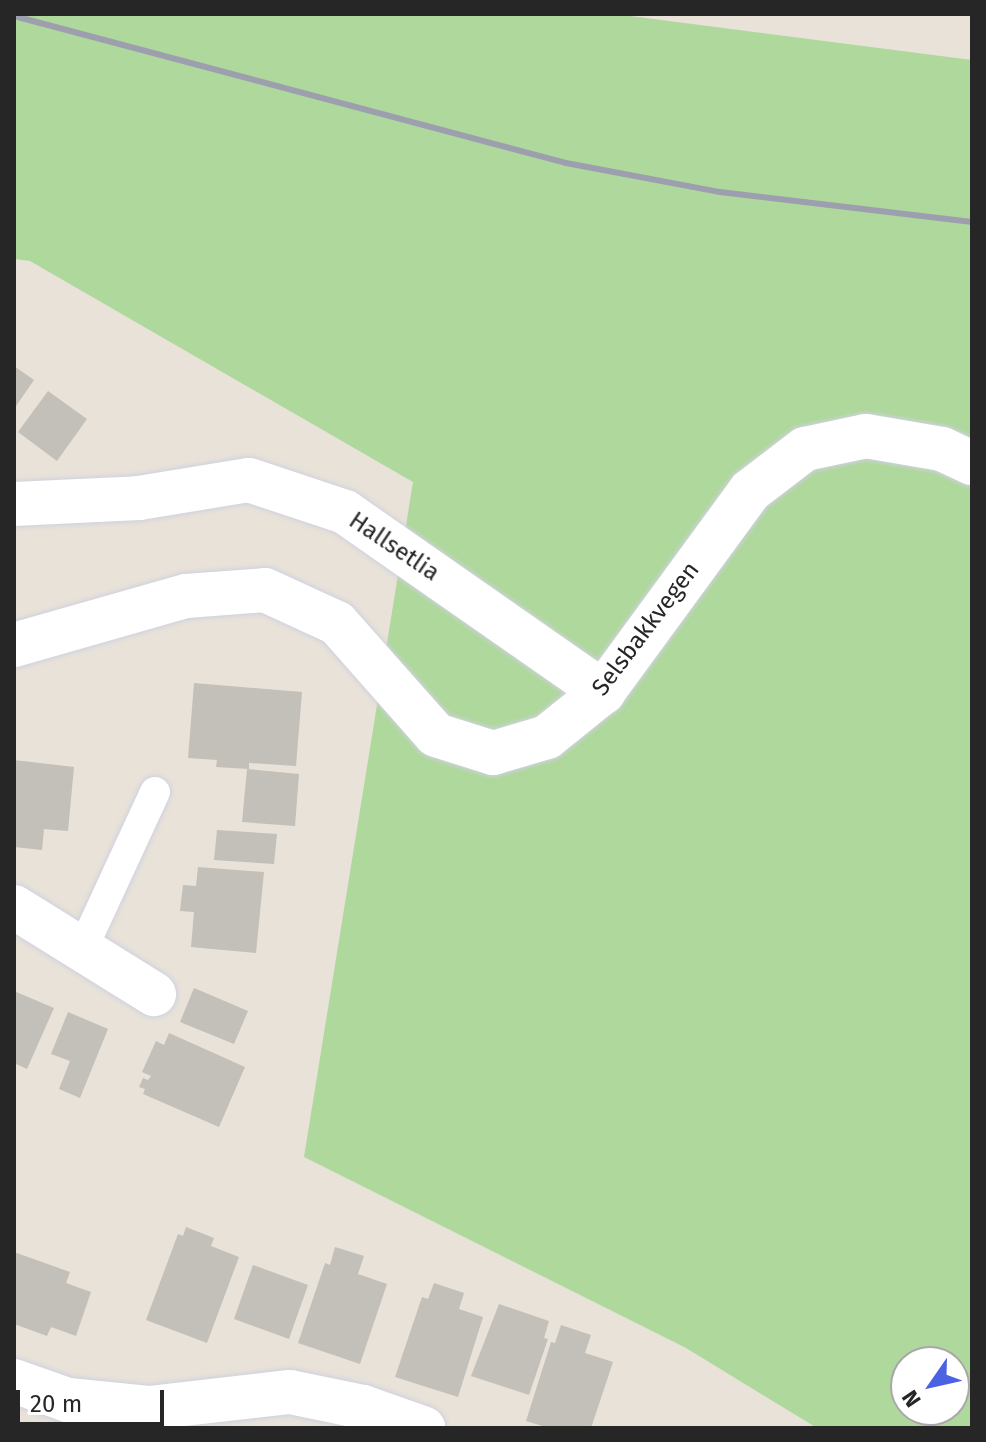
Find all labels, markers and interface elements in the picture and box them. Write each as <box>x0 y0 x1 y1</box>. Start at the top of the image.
street label: Hallsetlia <box>343 506 445 588</box>
street label: Selsbakkvegen <box>586 556 706 702</box>
north arrow <box>890 1346 970 1426</box>
scale bar <box>20 1374 168 1424</box>
text: N <box>896 1385 927 1412</box>
text: 20 m <box>30 1390 82 1418</box>

